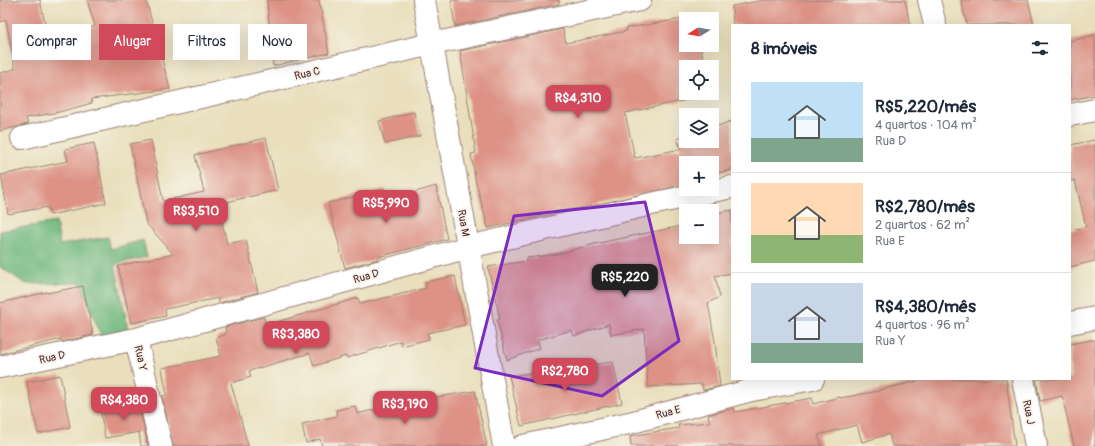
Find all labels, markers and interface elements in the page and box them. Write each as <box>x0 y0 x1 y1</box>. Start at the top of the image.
north arrow <box>679 12 719 52</box>
map controls <box>679 12 719 244</box>
chip: Comprar <box>12 24 91 60</box>
chip: Alugar <box>99 24 165 60</box>
chip: Filtros <box>173 24 240 60</box>
chip: Novo <box>248 24 307 60</box>
icon: filters <box>1029 37 1051 59</box>
text: 8 imóveis <box>751 38 817 59</box>
button: locate <box>679 60 719 100</box>
street label: Rua C <box>293 64 322 83</box>
pin: R$4,310 <box>541 85 615 119</box>
text: R$4,310 <box>555 90 601 106</box>
text: R$5,220/mês <box>875 96 976 117</box>
icon: home <box>783 98 831 146</box>
button: layers <box>679 108 719 148</box>
text: 4 quartos · 104 m² <box>875 117 977 133</box>
text: Rua D <box>875 133 906 149</box>
button: + <box>679 156 719 196</box>
pin: R$5,990 <box>349 190 423 224</box>
text: R$5,990 <box>362 195 410 211</box>
text: R$2,780/mês <box>875 196 975 217</box>
pin: R$3,510 <box>159 198 233 232</box>
icon: home <box>783 199 831 247</box>
text: R$3,510 <box>173 203 219 219</box>
button: − <box>679 204 719 244</box>
street label: Rua M <box>455 209 472 238</box>
text: 2 quartos · 62 m² <box>875 217 970 233</box>
text: Rua E <box>875 233 905 249</box>
pin: R$5,220 <box>588 264 662 298</box>
street label: Rua D <box>352 267 381 286</box>
text: R$5,220 <box>601 269 649 285</box>
text: R$4,380/mês <box>875 296 976 317</box>
icon: home <box>783 299 831 347</box>
text: 4 quartos · 96 m² <box>875 317 970 333</box>
pin: R$3,380 <box>259 321 333 355</box>
text: R$3,380 <box>272 326 320 342</box>
text: Rua Y <box>875 333 906 349</box>
street label: Rua Y <box>131 344 150 373</box>
street label: Rua D <box>38 348 66 367</box>
pin: R$2,780 <box>528 358 602 392</box>
text: R$2,780 <box>541 363 589 379</box>
pin: R$4,380 <box>87 387 161 421</box>
pin: R$3,190 <box>368 391 442 425</box>
text: R$4,380 <box>100 392 148 408</box>
text: R$3,190 <box>382 396 428 412</box>
street label: Rua J <box>1020 399 1037 425</box>
street label: Rua E <box>654 403 682 422</box>

